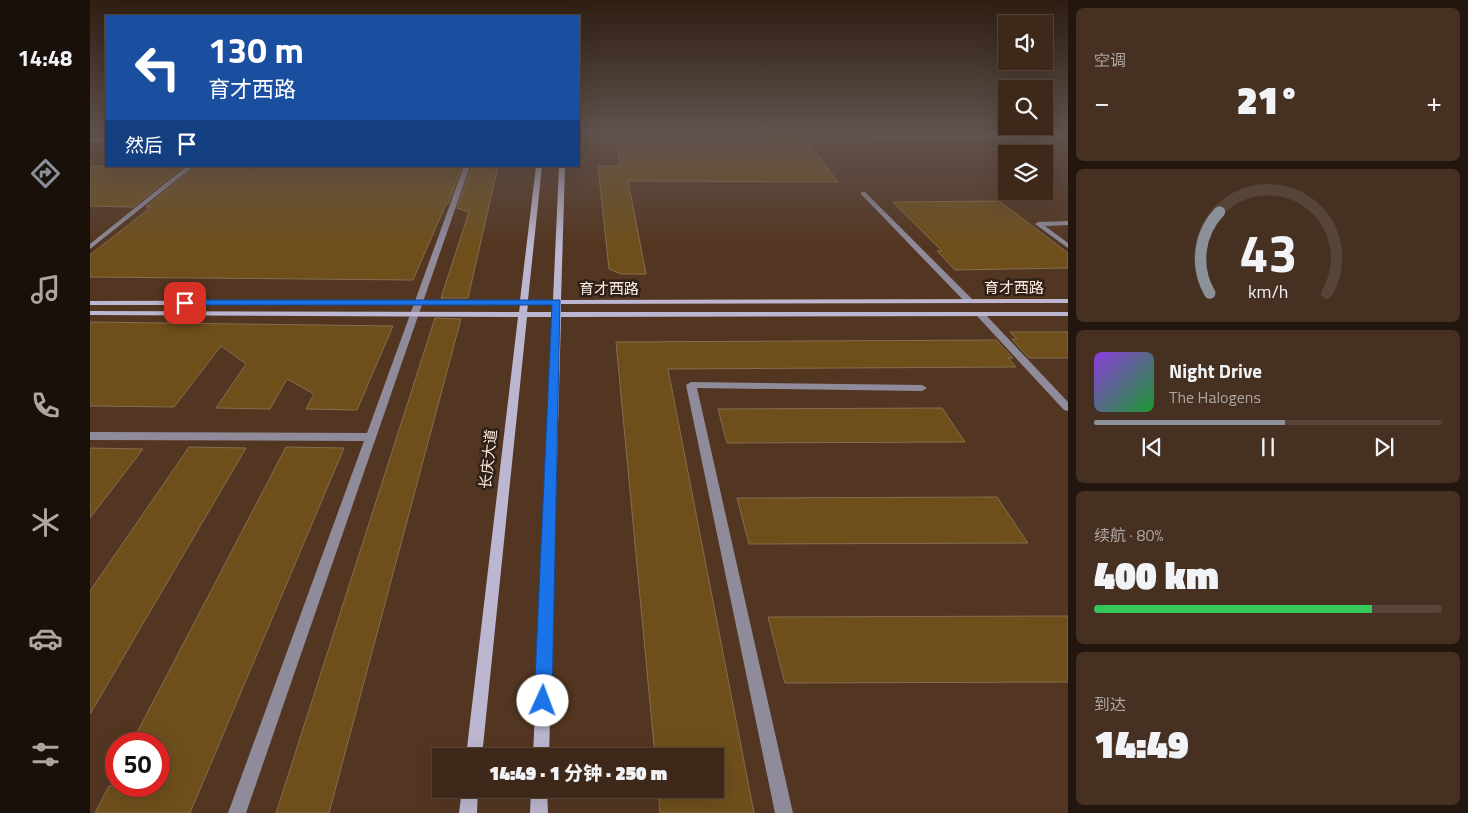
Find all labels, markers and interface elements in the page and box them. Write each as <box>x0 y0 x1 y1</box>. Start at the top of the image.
map controls <box>998 15 1053 200</box>
button: sound <box>998 15 1053 70</box>
text: 130 m <box>208 23 304 77</box>
icon: left <box>125 35 190 100</box>
text: 14:48 <box>18 41 72 75</box>
text: 空调 <box>1094 48 1126 72</box>
text: 21° <box>1237 71 1299 129</box>
text: 育才西路 <box>208 72 296 106</box>
button: search <box>998 80 1053 135</box>
text: − <box>1094 80 1110 123</box>
text: + <box>1426 80 1442 123</box>
text: 然后 <box>125 130 163 159</box>
icon: arrive <box>173 130 201 158</box>
button: layers <box>998 145 1053 200</box>
icon: directions <box>28 156 63 191</box>
text: 43 <box>1239 213 1297 292</box>
icon: music <box>28 272 63 307</box>
street label: 育才西路 <box>984 276 1044 299</box>
street label: 育才西路 <box>579 277 639 300</box>
text: km/h <box>1248 278 1288 305</box>
pin <box>164 282 206 324</box>
icon: arrive <box>171 289 199 317</box>
text: Night Drive <box>1169 356 1262 385</box>
text: The Halogens <box>1169 385 1261 409</box>
icon: phone <box>28 388 63 423</box>
street label: 长庆大道 <box>473 428 503 490</box>
icon: previous <box>1138 433 1166 461</box>
icon: pause <box>1254 433 1282 461</box>
icon: next <box>1370 433 1398 461</box>
icon: climate <box>28 505 63 540</box>
text: 续航 · 80% <box>1094 523 1163 547</box>
text: 400 km <box>1094 546 1219 604</box>
icon: car <box>28 621 63 656</box>
position arrow <box>516 674 568 726</box>
text: 到达 <box>1094 692 1126 716</box>
text: 14:49 <box>1094 715 1189 773</box>
speed limit sign: 50 <box>105 732 170 797</box>
icon: filters <box>28 737 63 772</box>
text: 14:49 · 1 分钟 · 250 m <box>489 758 667 787</box>

